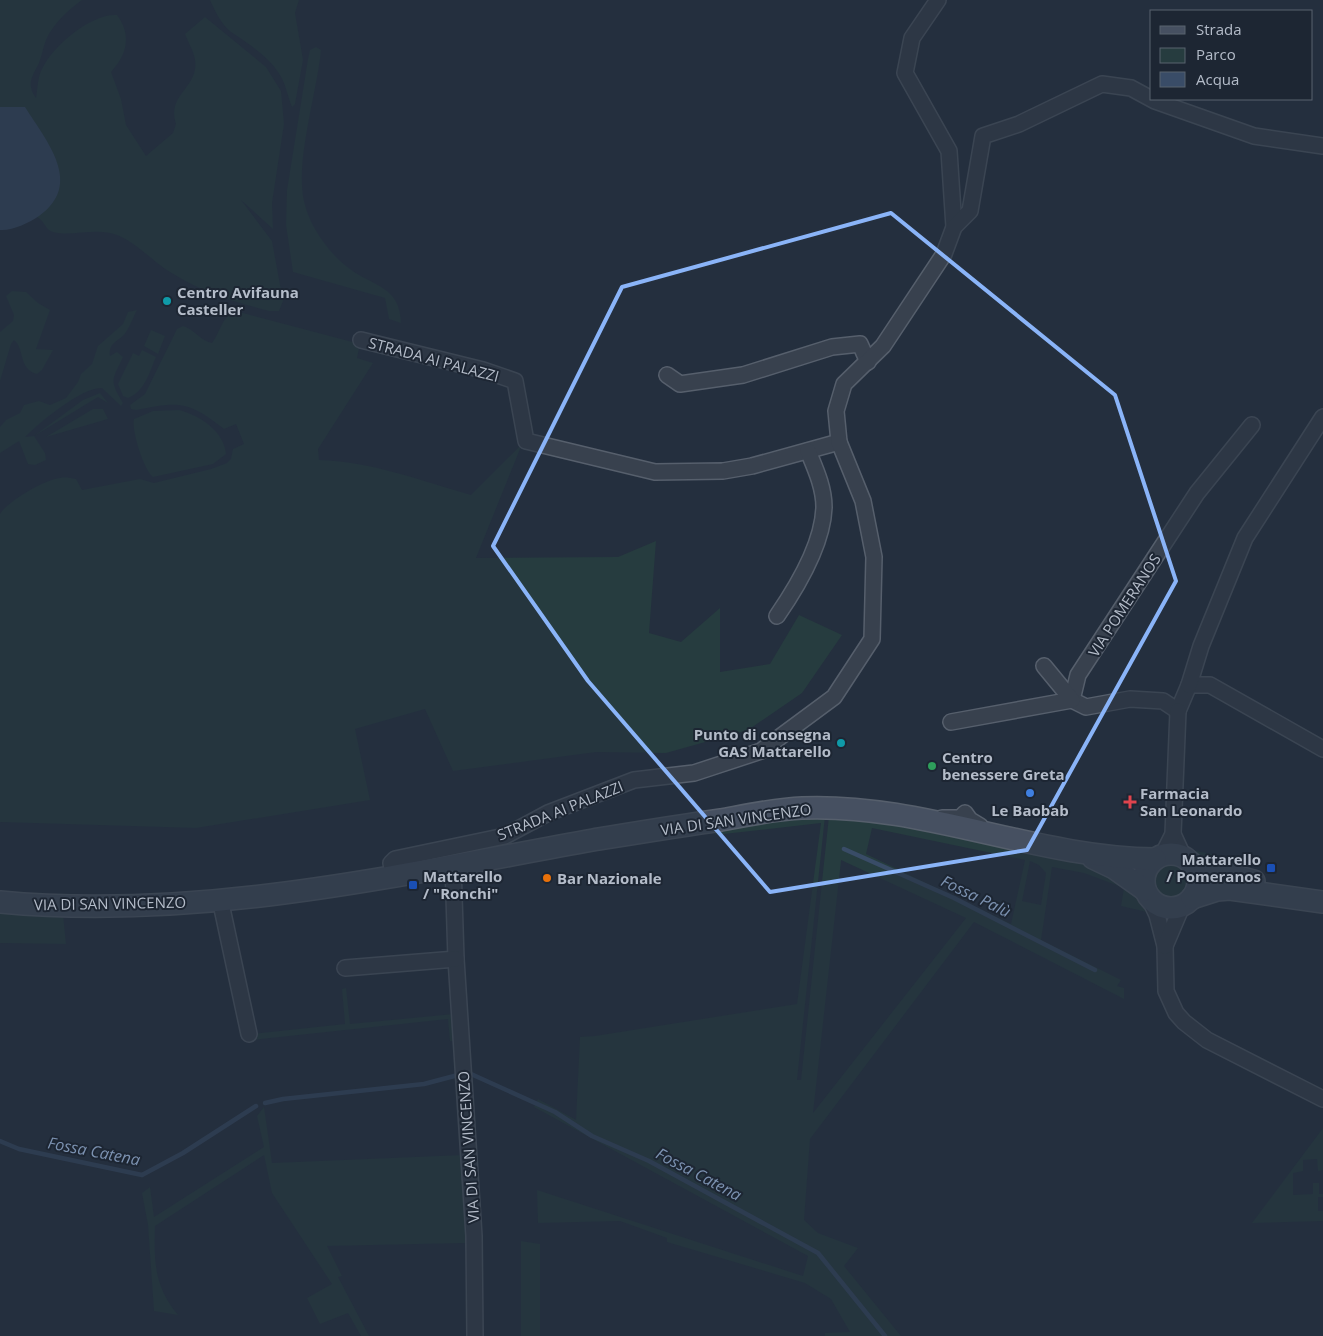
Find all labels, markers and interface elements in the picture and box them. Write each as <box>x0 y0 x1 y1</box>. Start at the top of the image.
legend <box>1150 10 1313 100</box>
text: Strada <box>1196 19 1242 39</box>
text: Parco <box>1196 44 1236 64</box>
text: Acqua <box>1196 69 1239 89</box>
place label: Centro Avifauna Casteller <box>177 282 299 319</box>
marker: Centro Avifauna Casteller <box>161 295 173 307</box>
street label: STRADA AI PALAZZI <box>367 332 501 386</box>
street label: VIA POMERANOS <box>1083 550 1165 660</box>
place label: Punto di consegna GAS Mattarello <box>694 724 831 761</box>
marker: Punto di consegna GAS Mattarello <box>835 737 847 749</box>
place label: Centro benessere Greta <box>942 747 1065 784</box>
marker: Centro benessere Greta <box>926 760 938 772</box>
street label: STRADA AI PALAZZI <box>494 776 626 844</box>
place label: Farmacia San Leonardo <box>1140 783 1242 820</box>
marker: Le Baobab <box>1024 787 1036 799</box>
marker: Farmacia San Leonardo <box>1124 796 1136 808</box>
street label: VIA DI SAN VINCENZO <box>659 799 813 839</box>
place label: Le Baobab <box>991 800 1069 820</box>
place label: Mattarello / Pomeranos <box>1166 849 1261 886</box>
marker: Mattarello / Pomeranos <box>1265 862 1277 874</box>
place label: Mattarello / "Ronchi" <box>423 866 502 903</box>
place label: Bar Nazionale <box>557 868 662 888</box>
water label: Fossa Palù <box>937 870 1015 922</box>
marker: Bar Nazionale <box>541 872 553 884</box>
marker: Mattarello / "Ronchi" <box>407 879 419 891</box>
street label: VIA DI SAN VINCENZO <box>34 892 186 914</box>
street label: VIA DI SAN VINCENZO <box>453 1070 483 1224</box>
water label: Fossa Catena <box>46 1131 142 1171</box>
water label: Fossa Catena <box>653 1142 745 1206</box>

